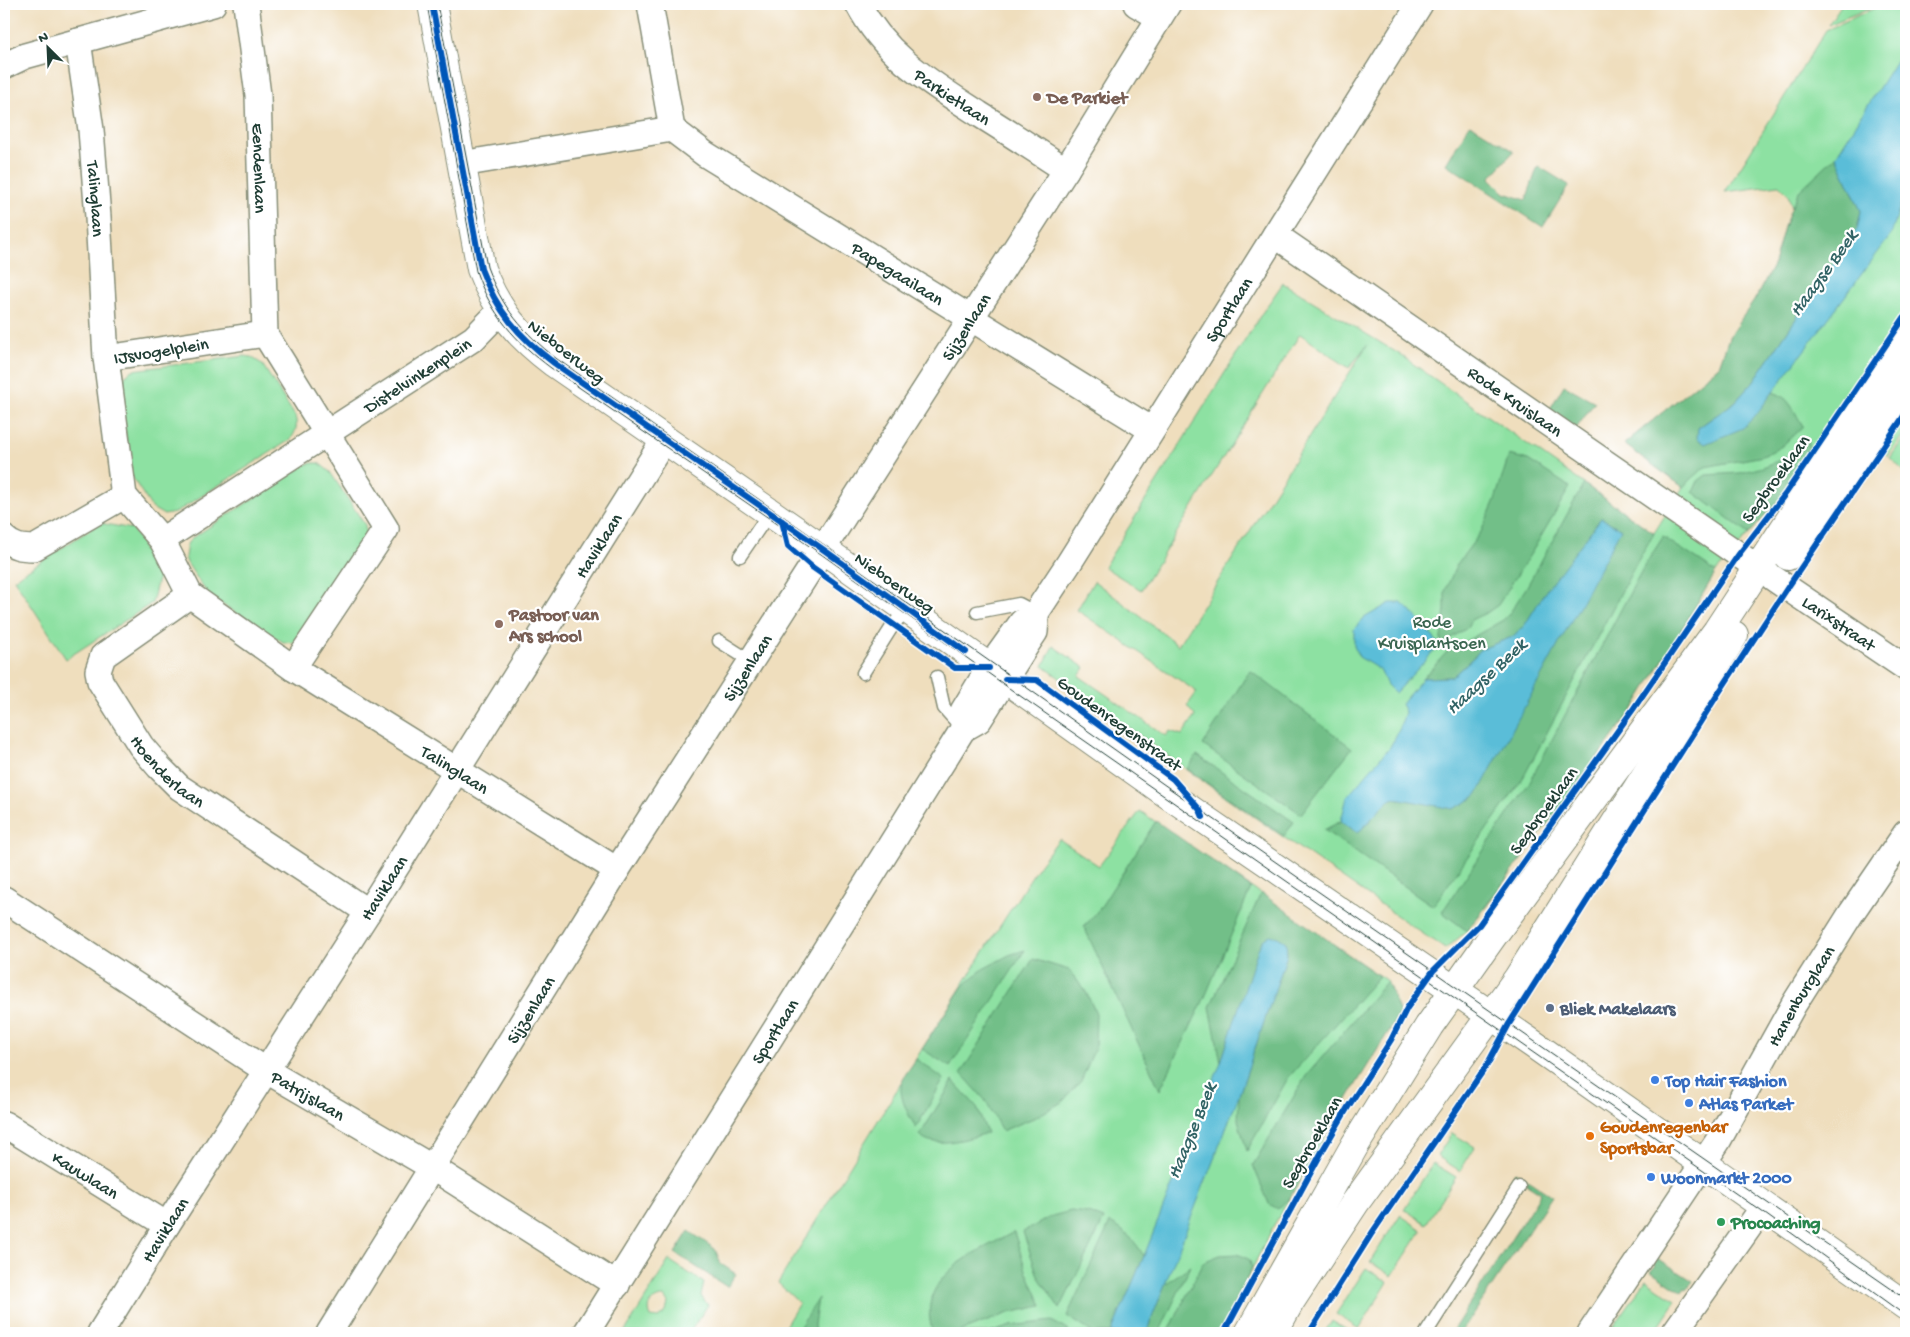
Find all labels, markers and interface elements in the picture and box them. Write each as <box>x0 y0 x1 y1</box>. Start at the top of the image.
north arrow <box>22 22 72 72</box>
text: N <box>36 29 51 48</box>
street label: Parkietlaan <box>908 65 994 132</box>
place label: De Parkiet <box>1045 89 1129 110</box>
marker: De Parkiet <box>1031 91 1043 103</box>
street label: Eendenlaan <box>246 123 269 214</box>
street label: Talinglaan <box>80 159 107 238</box>
water label: Haagse Beek <box>1786 225 1865 322</box>
street label: Papegaailaan <box>846 238 947 312</box>
street label: Sportlaan <box>1202 274 1259 347</box>
street label: Sijzenlaan <box>938 290 997 365</box>
street label: Nieboerweg <box>522 316 609 390</box>
street label: Distelvinkenplein <box>360 334 477 420</box>
street label: IJsvogelplein <box>112 335 211 370</box>
street label: Rode Kruislaan <box>1462 363 1566 443</box>
street label: Segbroeklaan <box>1738 431 1816 527</box>
street label: Haviklaan <box>572 510 629 583</box>
street label: Nieboerweg <box>849 549 938 619</box>
street label: Larixstraat <box>1797 593 1880 658</box>
place label: Pastoor van Ars school <box>508 606 599 648</box>
park label: Rode Kruisplantsoen <box>1378 613 1486 655</box>
marker: Pastoor van Ars school <box>493 618 505 630</box>
street label: Sijzenlaan <box>720 631 779 706</box>
water label: Haagse Beek <box>1442 633 1534 721</box>
street label: Goudenregenstraat <box>1052 673 1186 778</box>
street label: Hoenderlaan <box>124 732 208 814</box>
street label: Talinglaan <box>415 742 492 800</box>
street label: Segbroeklaan <box>1506 763 1584 859</box>
street label: Haviklaan <box>357 852 414 925</box>
street label: Hanenburglaan <box>1765 942 1841 1051</box>
street label: Sijzenlaan <box>503 973 562 1049</box>
street label: Sportlaan <box>748 996 805 1069</box>
place label: Bliek Makelaars <box>1559 1000 1677 1021</box>
marker: Bliek Makelaars <box>1544 1002 1556 1014</box>
street label: Patrijslaan <box>265 1067 348 1127</box>
place label: Top Hair Fashion <box>1663 1072 1787 1093</box>
marker: Top Hair Fashion <box>1649 1074 1661 1086</box>
water label: Haagse Beek <box>1164 1078 1224 1183</box>
street label: Segbroeklaan <box>1278 1093 1348 1193</box>
place label: Atlas Parket <box>1698 1095 1794 1116</box>
marker: Atlas Parket <box>1683 1097 1695 1109</box>
place label: Goudenregenbar Sportsbar <box>1600 1118 1730 1160</box>
marker: Goudenregenbar Sportsbar <box>1584 1130 1596 1142</box>
street label: Kauwlaan <box>47 1148 122 1206</box>
place label: Woonmarkt 2000 <box>1660 1169 1793 1190</box>
marker: Woonmarkt 2000 <box>1645 1171 1657 1183</box>
street label: Haviklaan <box>138 1194 195 1267</box>
place label: Procoaching <box>1730 1214 1821 1235</box>
marker: Procoaching <box>1715 1216 1727 1228</box>

